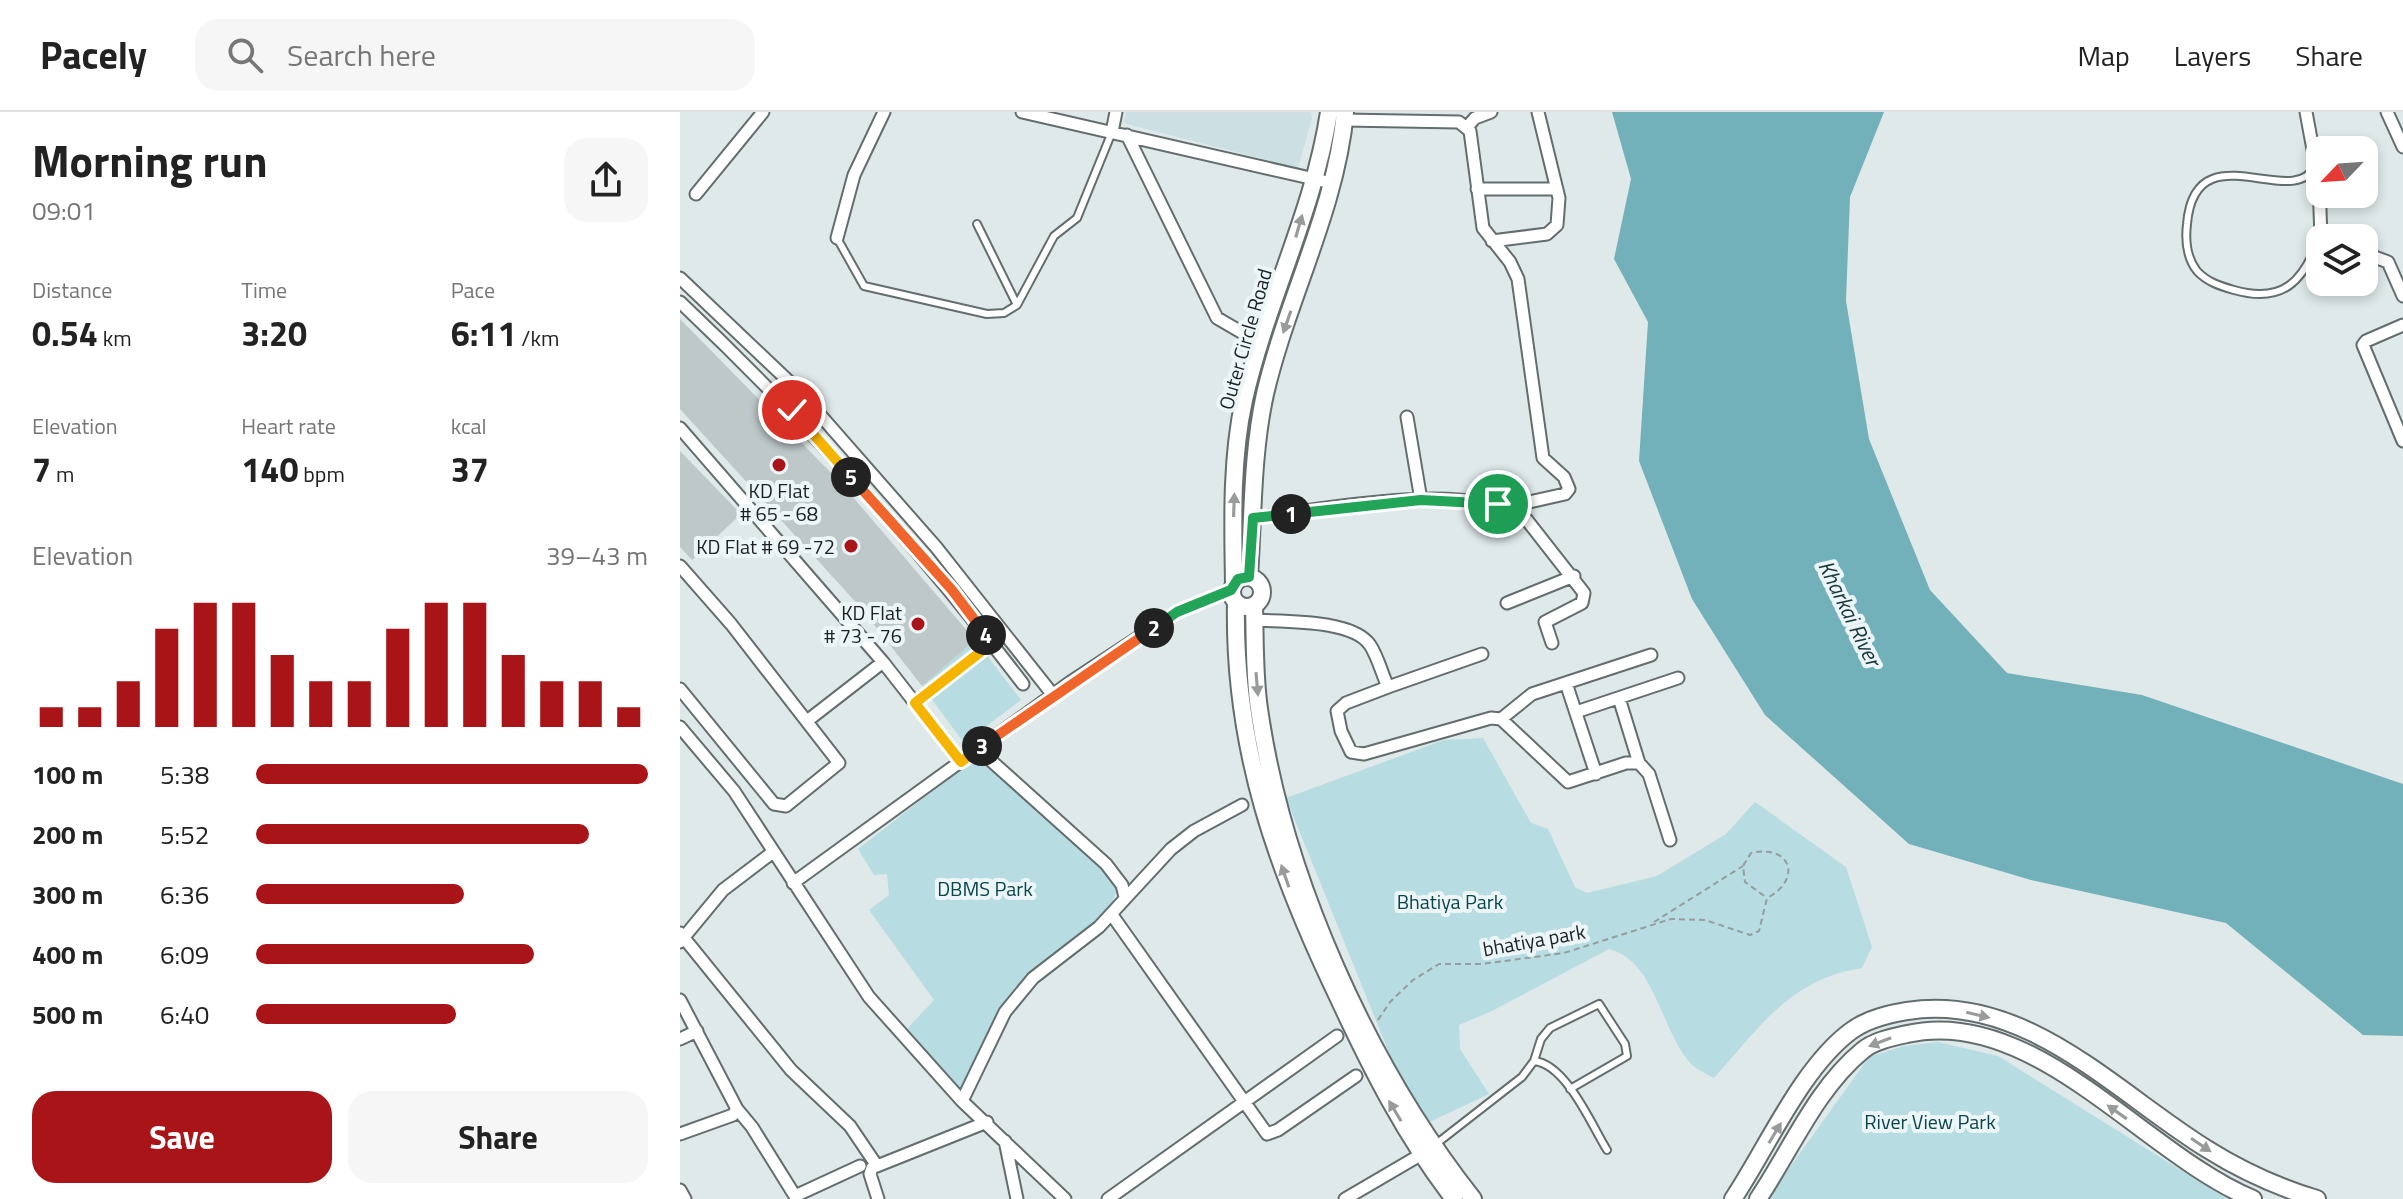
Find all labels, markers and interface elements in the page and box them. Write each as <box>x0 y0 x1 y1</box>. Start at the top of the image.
search box <box>195 19 755 91</box>
text: Pacely <box>40 26 147 84</box>
text: Search here <box>287 32 436 78</box>
icon: search <box>223 33 267 77</box>
text: Map <box>2077 34 2130 77</box>
text: Layers <box>2174 34 2251 77</box>
text: Share <box>2295 34 2363 77</box>
text: Morning run <box>32 127 268 194</box>
north arrow <box>2306 136 2378 208</box>
map controls <box>2306 136 2378 296</box>
button: share <box>564 138 648 222</box>
text: 09:01 <box>32 191 96 230</box>
one-way arrow <box>1294 214 1306 239</box>
button: layers <box>2306 224 2378 296</box>
street label: Outer Circle Road <box>1210 265 1280 413</box>
text: Distance <box>32 273 112 307</box>
text: Time <box>241 273 287 307</box>
text: Pace <box>451 273 495 307</box>
text: 0.54 <box>32 307 98 359</box>
text: 3:20 <box>241 307 307 359</box>
text: 6:11 <box>451 307 516 359</box>
one-way arrow <box>1280 310 1292 334</box>
text: km <box>98 321 132 355</box>
text: /km <box>516 321 559 355</box>
pin <box>758 376 826 444</box>
icon: check <box>770 388 814 432</box>
text: Elevation <box>32 409 118 443</box>
text: Heart rate <box>241 409 336 443</box>
text: kcal <box>451 409 487 443</box>
text: 7 <box>32 443 51 495</box>
text: 140 <box>241 443 298 495</box>
text: 37 <box>451 443 489 495</box>
marker: KD Flat # 65 - 68 <box>770 456 788 474</box>
text: m <box>51 457 74 491</box>
text: bpm <box>298 457 345 491</box>
pin: 5 <box>831 457 871 497</box>
text: 5 <box>845 460 857 494</box>
pin <box>1464 470 1532 538</box>
place label: KD Flat # 65 - 68 <box>740 475 818 529</box>
icon: arrive <box>1476 482 1520 526</box>
one-way arrow <box>1228 492 1241 517</box>
pin: 1 <box>1271 494 1311 534</box>
text: 1 <box>1285 497 1297 531</box>
place label: KD Flat # 69 -72 <box>696 531 835 562</box>
text: Elevation <box>32 536 133 575</box>
text: 39–43 m <box>546 536 648 575</box>
marker: KD Flat # 69 -72 <box>842 537 860 555</box>
water label: Kharkai River <box>1810 554 1892 674</box>
place label: KD Flat # 73 - 76 <box>824 597 902 651</box>
pin: 2 <box>1134 608 1174 648</box>
text: 2 <box>1148 611 1160 645</box>
marker: KD Flat # 73 - 76 <box>909 615 927 633</box>
pin: 4 <box>966 615 1006 655</box>
text: 4 <box>980 618 992 652</box>
one-way arrow <box>1250 672 1263 697</box>
pin: 3 <box>962 726 1002 766</box>
text: 3 <box>976 729 988 763</box>
text: 100 m <box>32 755 103 794</box>
text: 5:38 <box>160 755 209 794</box>
text: 200 m <box>32 815 103 854</box>
text: 5:52 <box>160 815 209 854</box>
one-way arrow <box>1278 864 1290 888</box>
park label: DBMS Park <box>937 873 1033 904</box>
text: 300 m <box>32 875 103 914</box>
text: 6:36 <box>160 875 209 914</box>
park label: Bhatiya Park <box>1397 886 1504 917</box>
street label: bhatiya park <box>1480 916 1588 964</box>
text: 400 m <box>32 935 103 974</box>
text: 6:09 <box>160 935 209 974</box>
text: 500 m <box>32 995 103 1034</box>
text: 6:40 <box>160 995 209 1034</box>
one-way arrow <box>1966 1009 1991 1022</box>
one-way arrow <box>1868 1036 1892 1049</box>
button: Save <box>32 1091 332 1183</box>
button: Share <box>348 1091 648 1183</box>
one-way arrow <box>1388 1100 1402 1122</box>
one-way arrow <box>2107 1105 2128 1120</box>
park label: River View Park <box>1864 1106 1996 1137</box>
one-way arrow <box>1768 1122 1782 1144</box>
one-way arrow <box>2190 1137 2212 1152</box>

